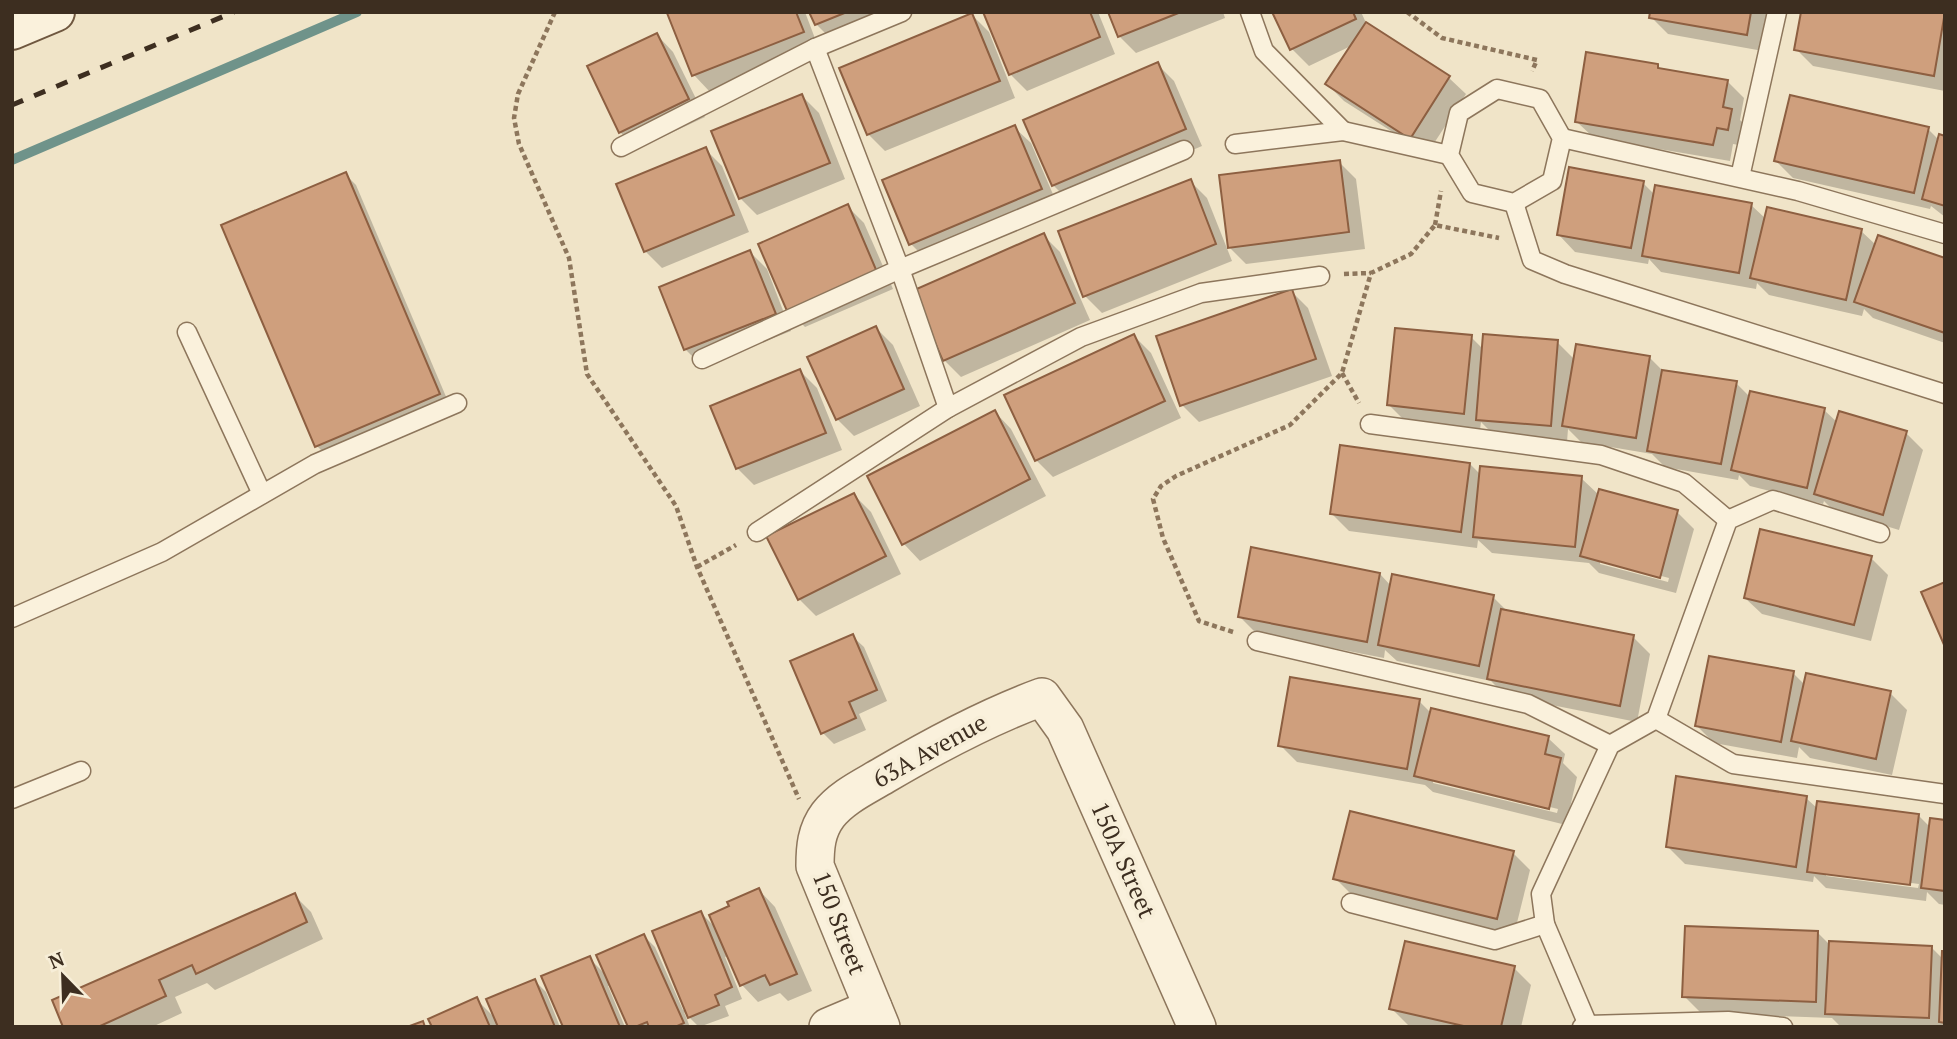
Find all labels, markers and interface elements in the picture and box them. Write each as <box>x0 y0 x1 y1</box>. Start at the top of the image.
street label: 63A Avenue <box>867 706 992 795</box>
street label: 150A Street <box>1084 796 1164 923</box>
street label: 150 Street <box>806 866 874 979</box>
north arrow <box>28 941 98 1011</box>
text: N <box>45 945 68 974</box>

